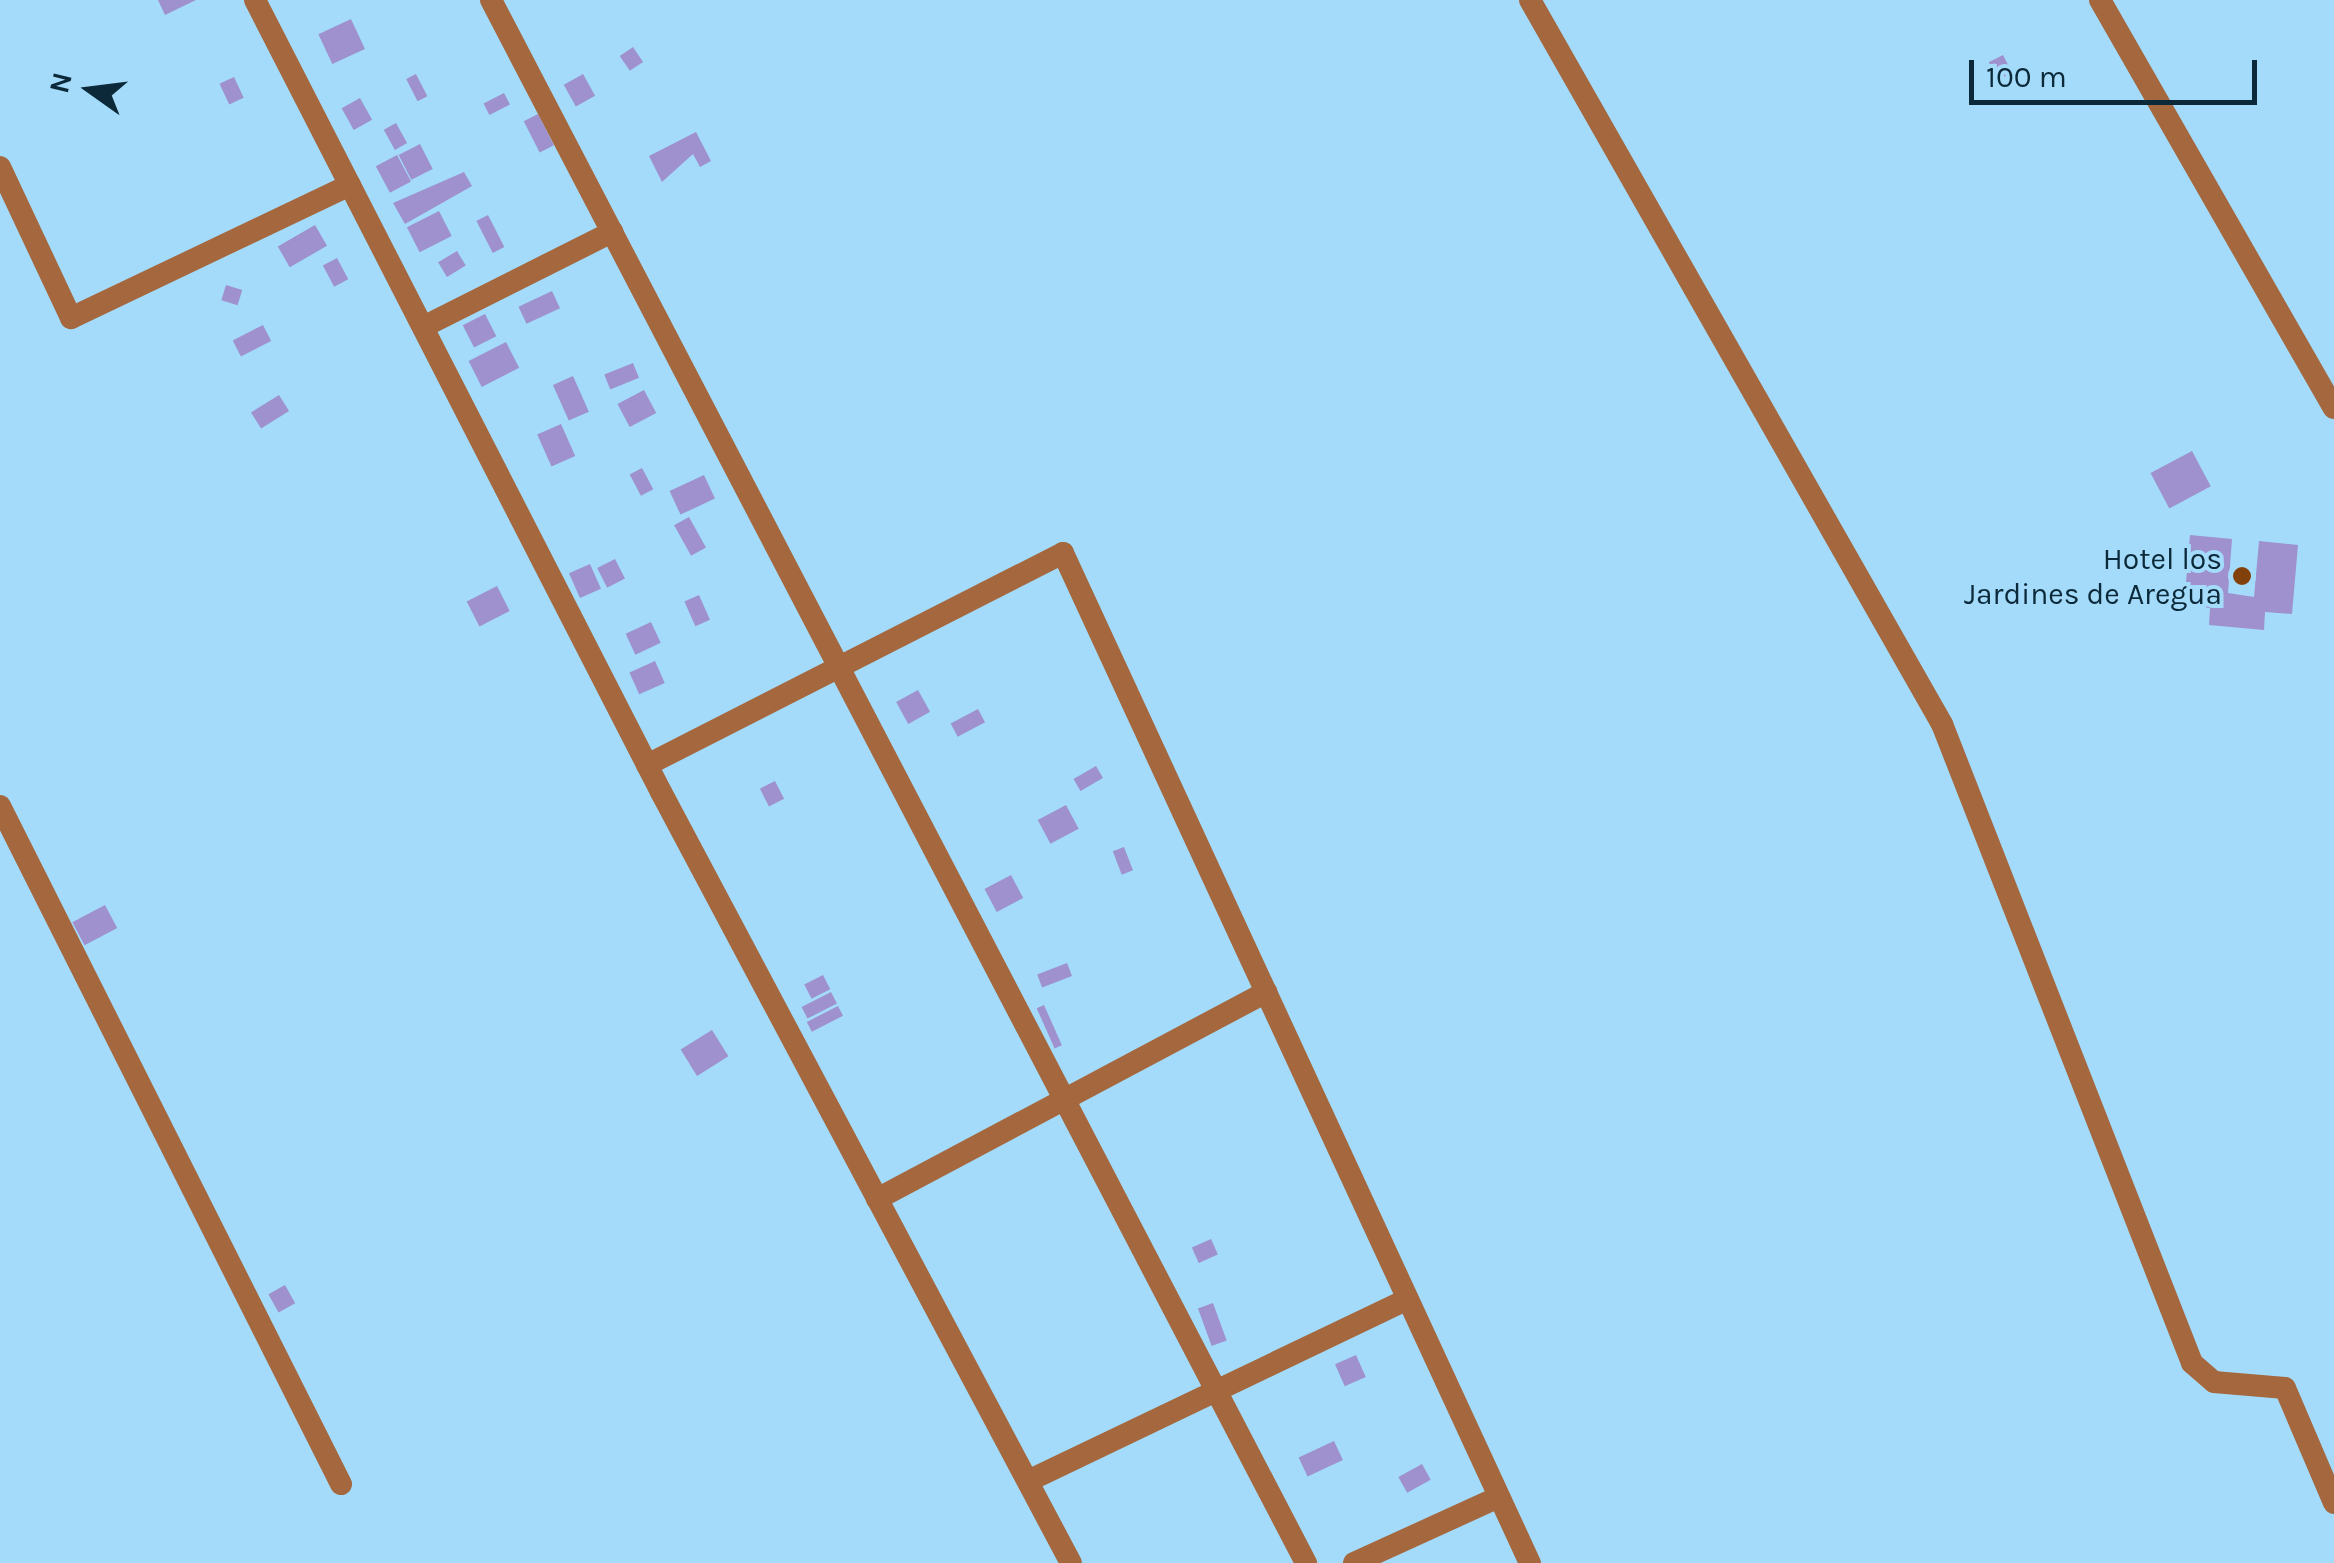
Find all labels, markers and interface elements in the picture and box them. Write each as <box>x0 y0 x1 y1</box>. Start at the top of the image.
north arrow <box>40 40 140 140</box>
scale bar <box>1974 40 2262 102</box>
text: 100 m <box>1986 59 2067 95</box>
text: N <box>42 69 79 96</box>
place label: Hotel los Jardines de Aregua <box>1964 541 2222 612</box>
marker: Hotel los Jardines de Aregua <box>2231 565 2253 587</box>

